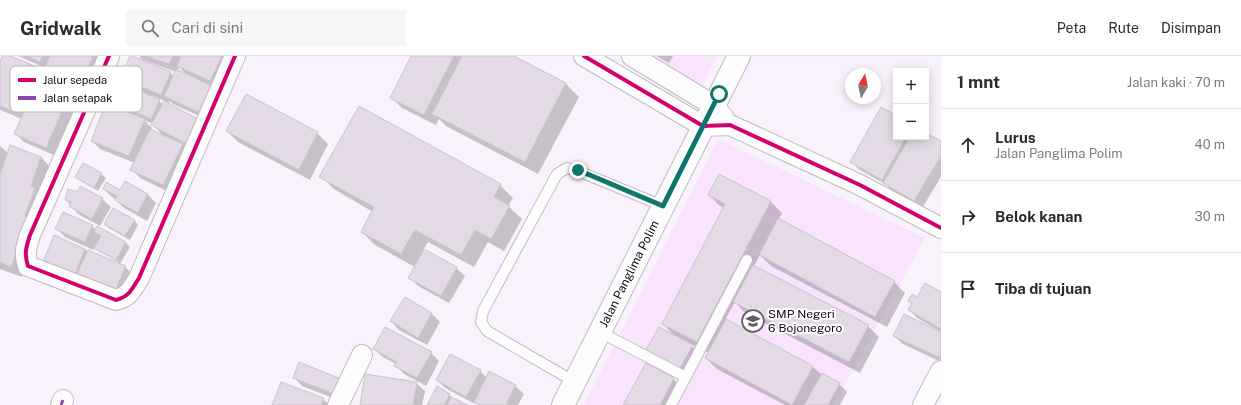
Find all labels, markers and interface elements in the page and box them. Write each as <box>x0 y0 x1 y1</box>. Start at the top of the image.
search box <box>125 10 405 46</box>
text: Gridwalk <box>20 17 101 39</box>
icon: search <box>139 17 161 39</box>
text: Cari di sini <box>171 19 243 36</box>
text: Peta <box>1057 20 1086 36</box>
text: Rute <box>1108 20 1139 36</box>
text: Disimpan <box>1161 20 1221 36</box>
legend <box>10 66 142 112</box>
north arrow <box>845 68 881 104</box>
map controls <box>893 68 929 140</box>
button: + <box>893 68 929 104</box>
text: 1 mnt <box>957 72 1000 92</box>
text: Jalur sepeda <box>43 74 107 86</box>
text: Jalan kaki · 70 m <box>1127 75 1225 90</box>
route start <box>710 85 728 103</box>
text: Jalan setapak <box>43 92 112 104</box>
button: − <box>893 104 929 140</box>
text: Lurus <box>995 129 1036 146</box>
icon: ahead <box>957 134 979 156</box>
text: 40 m <box>1194 137 1225 152</box>
text: Jalan Panglima Polim <box>995 146 1123 161</box>
route end <box>569 161 587 179</box>
icon: right <box>957 206 979 228</box>
text: Belok kanan <box>995 208 1082 225</box>
text: 30 m <box>1195 209 1225 224</box>
street label: Jalan Panglima Polim <box>596 218 662 330</box>
icon: arrive <box>957 278 979 300</box>
text: Tiba di tujuan <box>995 280 1091 297</box>
place label: SMP Negeri 6 Bojonegoro <box>768 307 843 335</box>
school or university icon: SMP Negeri 6 Bojonegoro <box>740 308 766 334</box>

